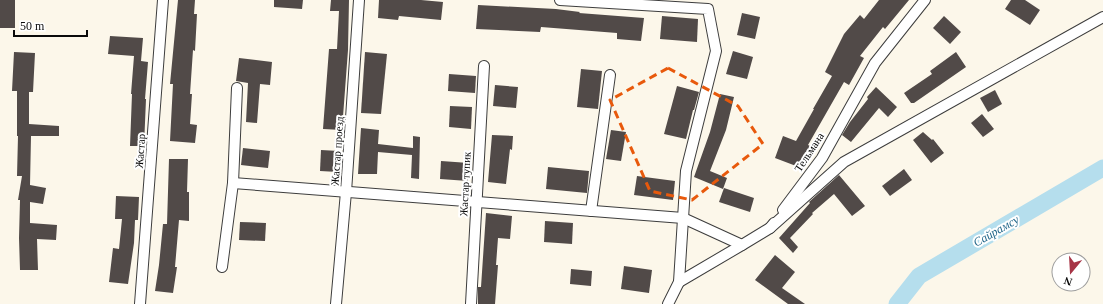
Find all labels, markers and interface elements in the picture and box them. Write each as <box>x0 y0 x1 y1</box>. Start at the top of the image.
scale bar <box>14 12 87 38</box>
text: 50 m <box>20 19 45 33</box>
street label: Жастар проезд <box>329 116 345 186</box>
street label: Тельмана <box>792 130 826 174</box>
street label: Жастар <box>133 133 147 169</box>
street label: Жастар тупик <box>457 151 473 217</box>
water label: Сайрамсу <box>971 212 1022 250</box>
north arrow <box>1051 252 1091 292</box>
text: N <box>1062 275 1074 288</box>

